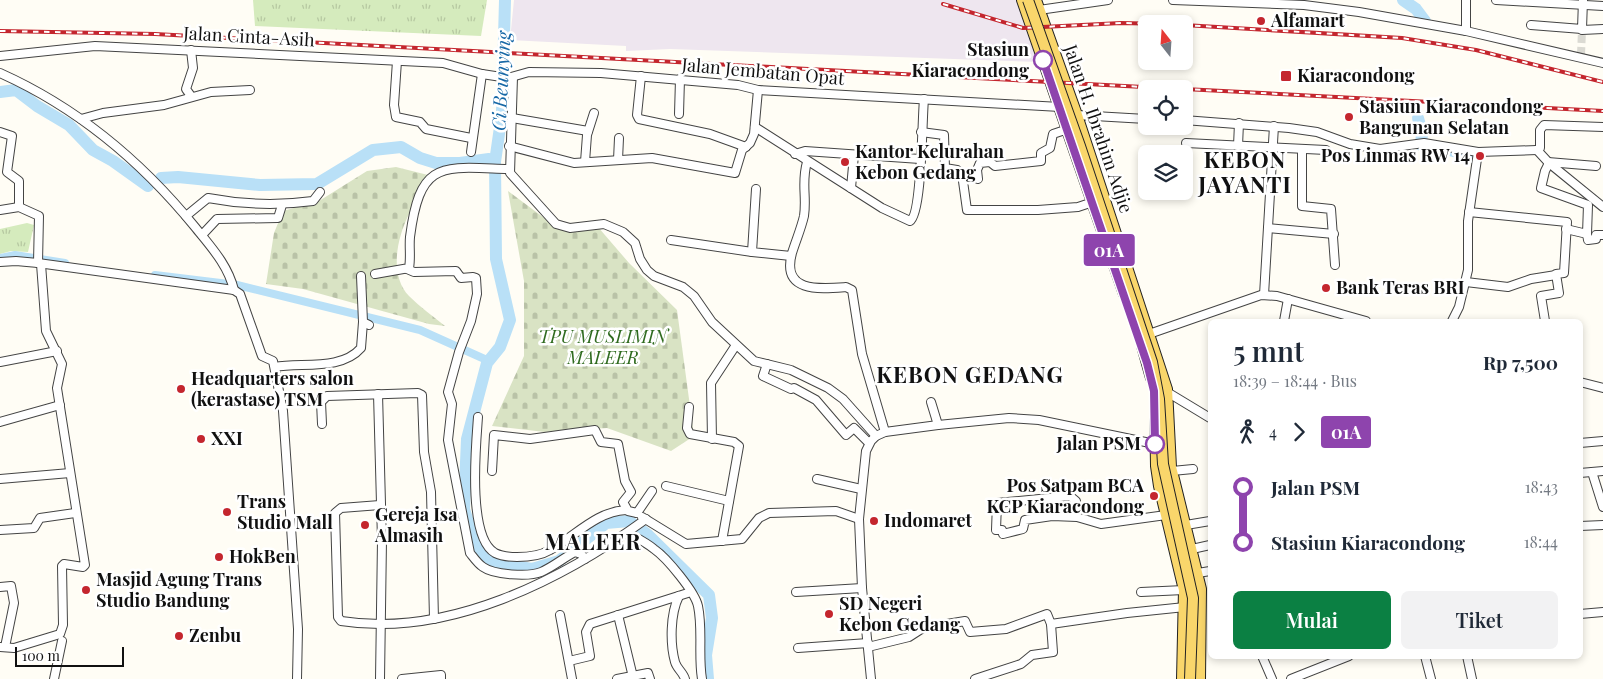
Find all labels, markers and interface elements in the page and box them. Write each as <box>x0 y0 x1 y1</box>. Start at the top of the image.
place label: Alfamart <box>1270 8 1345 32</box>
north arrow <box>1138 15 1192 70</box>
map controls <box>1138 15 1193 200</box>
marker: Alfamart <box>1255 15 1267 27</box>
street label: Jalan Cinta-Asih <box>182 21 316 51</box>
water label: Ci Beunying <box>484 29 516 131</box>
place label: Stasiun Kiaracondong <box>911 37 1029 82</box>
street label: Jalan H. Ibrahim Adjie <box>1059 40 1139 216</box>
marker: Stasiun Kiaracondong <box>1033 50 1053 70</box>
street label: Jalan Jembatan Opat <box>680 52 846 90</box>
place label: Kiaracondong <box>1297 63 1415 87</box>
marker: Kiaracondong <box>1279 69 1293 83</box>
button: locate <box>1138 80 1193 135</box>
place label: Stasiun Kiaracondong Bangunan Selatan <box>1359 94 1543 139</box>
marker: Stasiun Kiaracondong Bangunan Selatan <box>1343 111 1355 123</box>
place label: Kantor Kelurahan Kebon Gedang <box>855 139 1004 184</box>
place label: Pos Linmas RW 14 <box>1321 143 1470 167</box>
district label: KEBON JAYANTI <box>1197 144 1292 199</box>
button: layers <box>1138 145 1193 200</box>
marker: Pos Linmas RW 14 <box>1474 150 1486 162</box>
marker: Kantor Kelurahan Kebon Gedang <box>839 156 851 168</box>
line badge: 01A <box>1080 234 1138 266</box>
text: 01A <box>1094 238 1124 262</box>
place label: Bank Teras BRI <box>1336 275 1465 299</box>
marker: Bank Teras BRI <box>1320 282 1332 294</box>
park label: TPU MUSLIMIN MALEER <box>538 324 670 369</box>
text: 5 mnt <box>1233 332 1304 369</box>
text: Rp 7,500 <box>1483 349 1558 375</box>
district label: KEBON GEDANG <box>876 359 1064 389</box>
place label: Headquarters salon (kerastase) TSM <box>191 366 354 411</box>
text: 18:39 – 18:44 · Bus <box>1233 370 1357 391</box>
marker: Headquarters salon (kerastase) TSM <box>175 383 187 395</box>
icon: walk <box>1233 418 1261 446</box>
icon: forward <box>1285 418 1313 446</box>
text: 01A <box>1331 420 1361 444</box>
text: 4 <box>1269 421 1277 442</box>
place label: XXI <box>211 426 243 450</box>
place label: Jalan PSM <box>1056 431 1141 455</box>
marker: XXI <box>195 433 207 445</box>
marker: Jalan PSM <box>1145 434 1165 454</box>
place label: Pos Satpam BCA KCP Kiaracondong <box>986 473 1145 518</box>
text: Jalan PSM <box>1271 474 1360 500</box>
text: 18:43 <box>1525 476 1558 497</box>
place label: Trans Studio Mall <box>237 489 333 534</box>
marker: Pos Satpam BCA KCP Kiaracondong <box>1148 490 1160 502</box>
place label: Gereja Isa Almasih <box>374 502 458 547</box>
marker: Trans Studio Mall <box>221 506 233 518</box>
place label: Indomaret <box>884 508 973 532</box>
marker: Indomaret <box>868 515 880 527</box>
marker: Gereja Isa Almasih <box>359 519 371 531</box>
district label: MALEER <box>544 526 642 556</box>
text: Stasiun Kiaracondong <box>1271 529 1465 555</box>
text: 18:44 <box>1524 531 1558 552</box>
place label: HokBen <box>229 544 296 568</box>
marker: HokBen <box>213 551 225 563</box>
place label: Masjid Agung Trans Studio Bandung <box>96 567 262 612</box>
marker: Masjid Agung Trans Studio Bandung <box>80 584 92 596</box>
place label: SD Negeri Kebon Gedang <box>839 591 960 636</box>
button: Mulai <box>1233 591 1391 649</box>
button: Tiket <box>1401 591 1558 649</box>
marker: SD Negeri Kebon Gedang <box>823 608 835 620</box>
place label: Zenbu <box>189 623 241 647</box>
marker: Zenbu <box>173 630 185 642</box>
scale bar <box>15 644 124 667</box>
text: 100 m <box>22 646 60 665</box>

